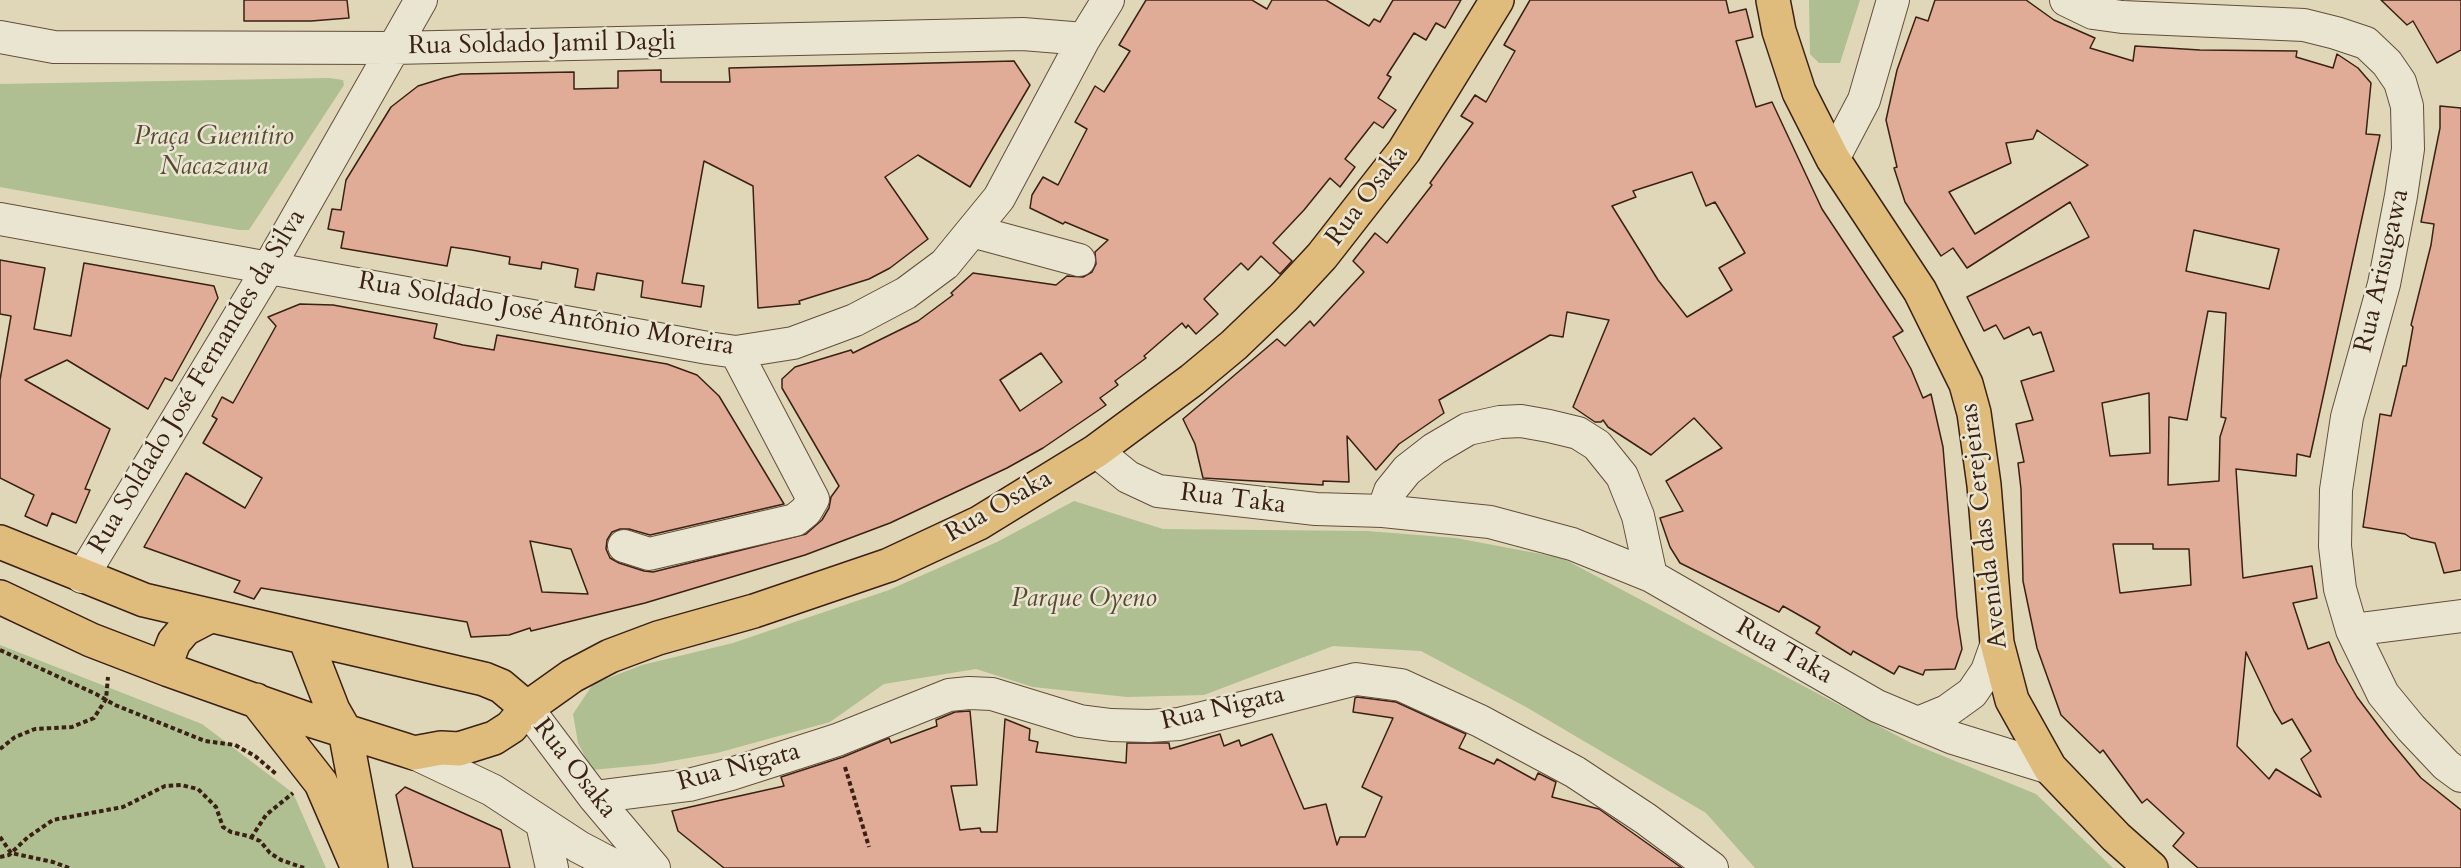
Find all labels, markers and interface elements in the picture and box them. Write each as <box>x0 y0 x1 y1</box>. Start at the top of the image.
street label: Rua Soldado Jamil Dagli <box>408 27 676 63</box>
park label: Praça Guenitiro Nacazawa <box>134 122 294 184</box>
street label: Rua Osaka <box>1320 139 1416 253</box>
street label: Rua Arisugawa <box>2349 186 2417 356</box>
street label: Rua Soldado José Fernandes da Silva <box>83 204 313 560</box>
street label: Rua Soldado José Antônio Moreira <box>356 267 736 363</box>
street label: Avenida das Cerejeiras <box>1954 401 2016 651</box>
street label: Rua Osaka <box>940 464 1058 550</box>
street label: Rua Taka <box>1179 478 1287 522</box>
park label: Parque Oyeno <box>1011 584 1157 616</box>
street label: Rua Taka <box>1730 612 1838 692</box>
street label: Rua Nigata <box>1158 680 1288 738</box>
street label: Rua Osaka <box>525 713 623 825</box>
street label: Rua Nigata <box>674 737 804 799</box>

